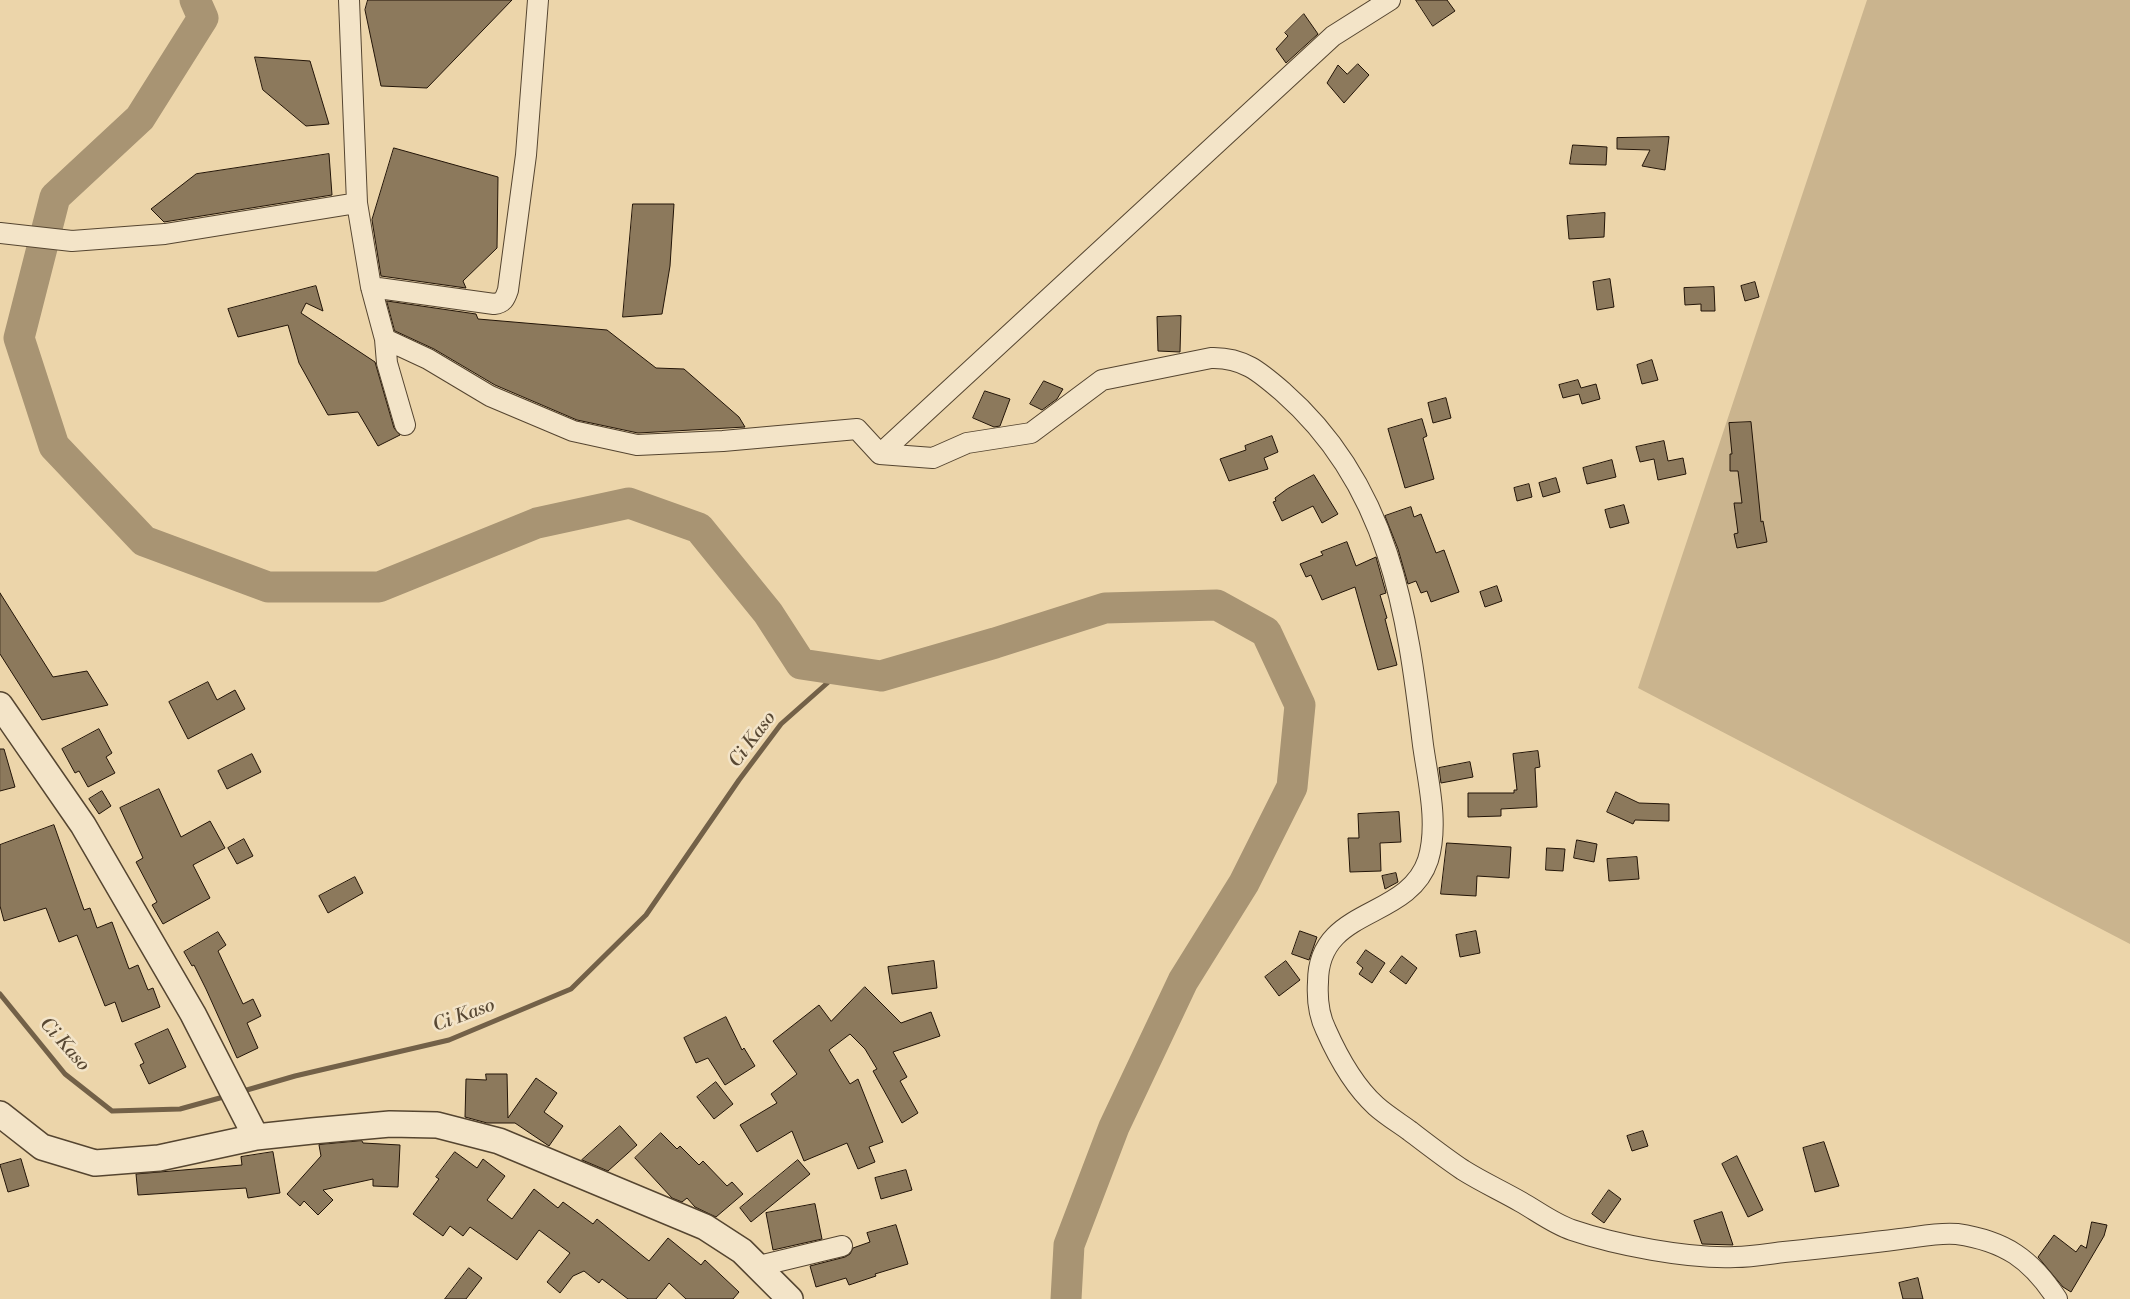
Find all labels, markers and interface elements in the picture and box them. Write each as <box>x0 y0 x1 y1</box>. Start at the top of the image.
water label: Ci Kaso <box>725 707 781 773</box>
water label: Ci Kaso <box>430 994 498 1038</box>
water label: Ci Kaso <box>34 1013 94 1077</box>

